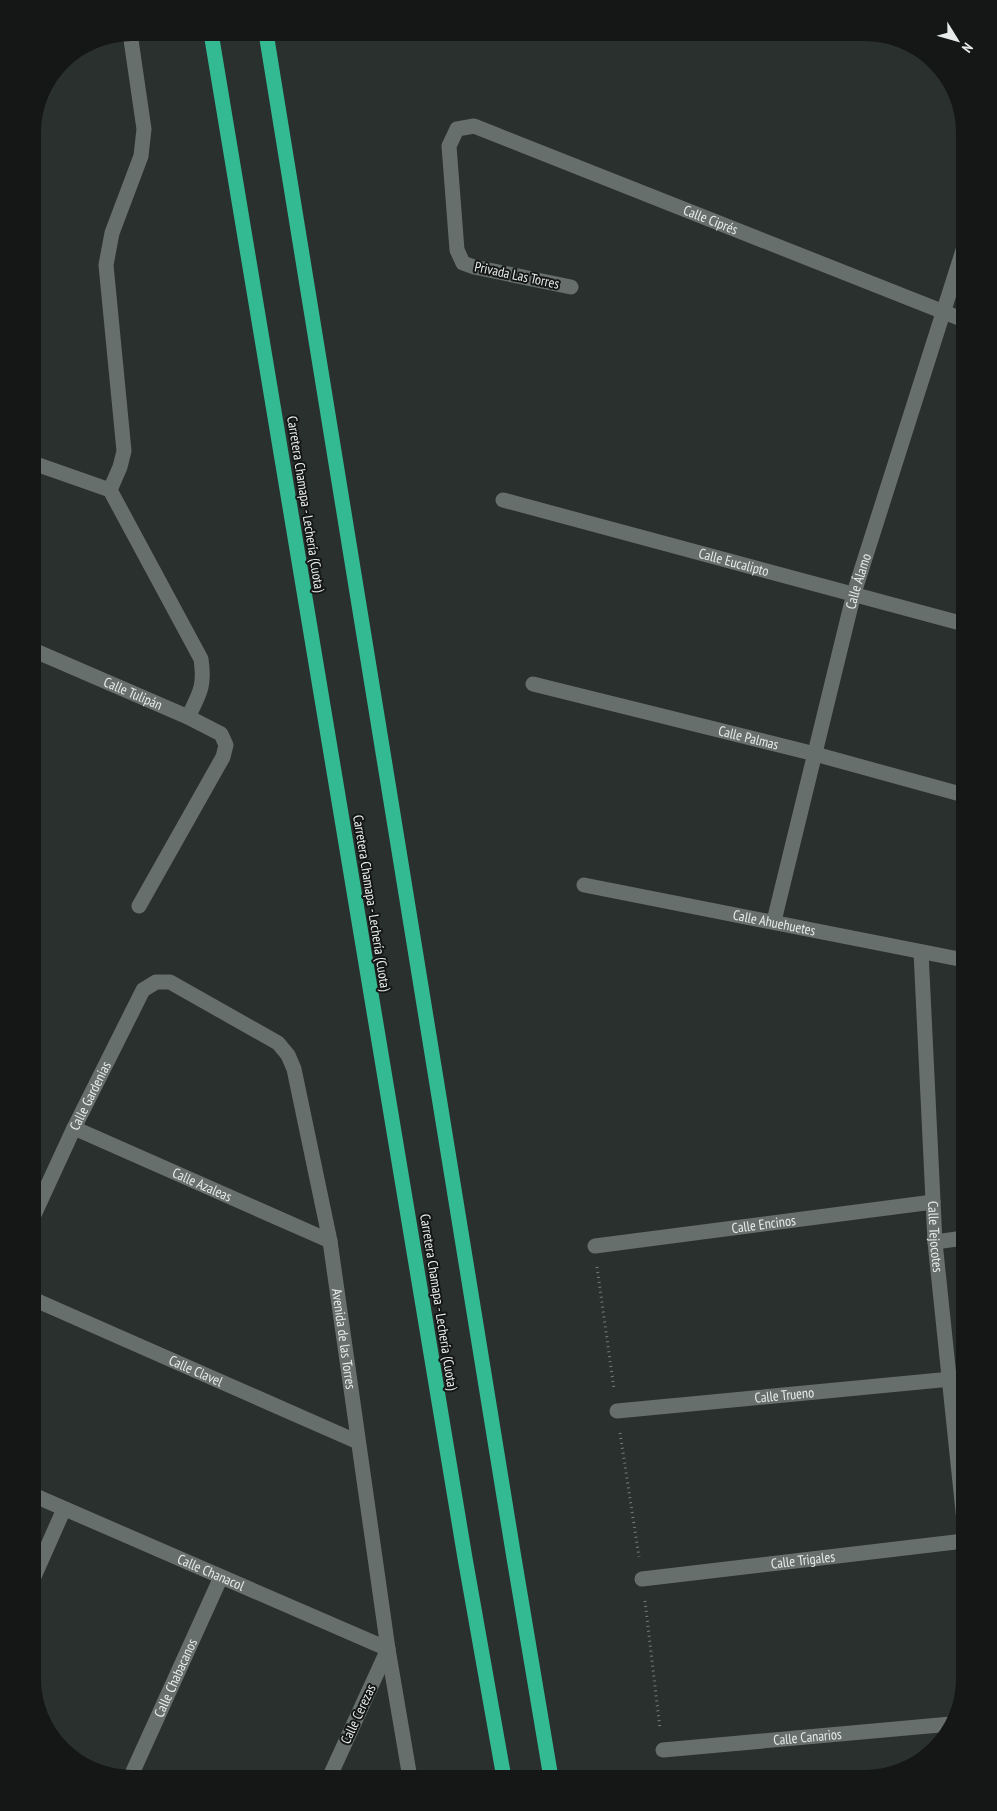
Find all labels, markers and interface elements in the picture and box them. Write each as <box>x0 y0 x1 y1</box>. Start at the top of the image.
north arrow <box>932 15 982 65</box>
text: N <box>958 39 977 56</box>
street label: Calle Ciprés <box>681 201 741 239</box>
street label: Privada Las Torres <box>473 257 561 293</box>
street label: Carretera Chamapa - Lechería (Cuota) <box>283 415 329 594</box>
street label: Calle Eucalipto <box>697 544 771 580</box>
street label: Calle Álamo <box>841 551 875 611</box>
street label: Calle Tulipán <box>101 673 165 714</box>
street label: Calle Palmas <box>716 721 781 754</box>
street label: Carretera Chamapa - Lechería (Cuota) <box>349 814 395 993</box>
street label: Calle Ahuehuetes <box>731 906 817 940</box>
street label: Calle Gardenias <box>65 1058 115 1133</box>
street label: Calle Azaleas <box>170 1164 235 1206</box>
street label: Calle Tejocotes <box>924 1200 947 1273</box>
street label: Calle Encinos <box>731 1211 797 1237</box>
street label: Carretera Chamapa - Lechería (Cuota) <box>416 1213 462 1392</box>
street label: Avenida de las Torres <box>328 1287 360 1391</box>
street label: Calle Clavel <box>166 1351 226 1391</box>
street label: Calle Trueno <box>754 1383 815 1407</box>
street label: Calle Trigales <box>770 1547 836 1573</box>
street label: Calle Chanacol <box>175 1550 248 1595</box>
street label: Calle Chabacanos <box>150 1635 201 1720</box>
street label: Calle Cerezas <box>336 1681 380 1747</box>
street label: Calle Canarios <box>773 1725 843 1749</box>

